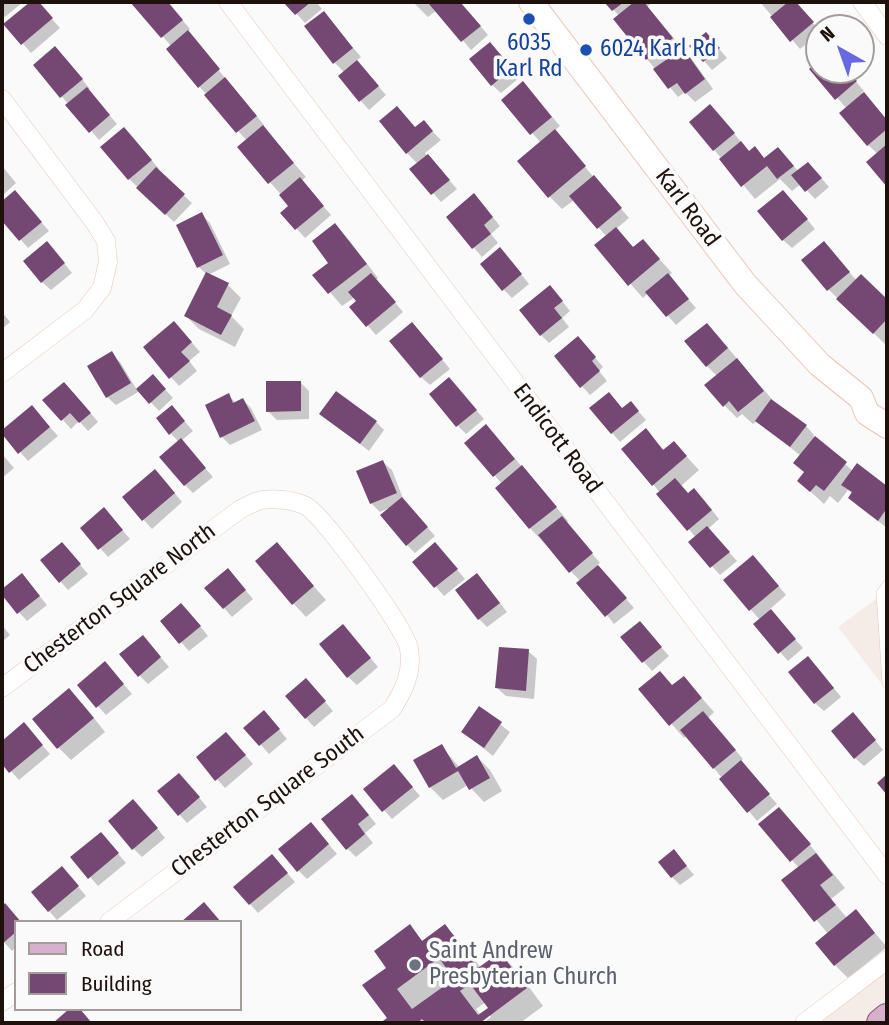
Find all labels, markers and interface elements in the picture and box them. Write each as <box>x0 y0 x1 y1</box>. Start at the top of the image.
marker: 6035 Karl Rd <box>521 11 537 27</box>
north arrow <box>805 14 875 84</box>
text: N <box>816 22 839 47</box>
place label: 6035 Karl Rd <box>495 30 563 84</box>
place label: 6024 Karl Rd <box>600 36 717 64</box>
marker: 6024 Karl Rd <box>578 42 594 58</box>
street label: Karl Road <box>649 164 725 252</box>
street label: Endicott Road <box>507 379 607 499</box>
street label: Chesterton Square North <box>19 518 221 680</box>
street label: Chesterton Square South <box>166 720 370 884</box>
legend <box>14 920 242 1011</box>
text: Road <box>81 936 125 962</box>
place label: Saint Andrew Presbyterian Church <box>429 938 618 992</box>
marker: Saint Andrew Presbyterian Church <box>407 957 423 973</box>
text: Building <box>81 971 152 997</box>

